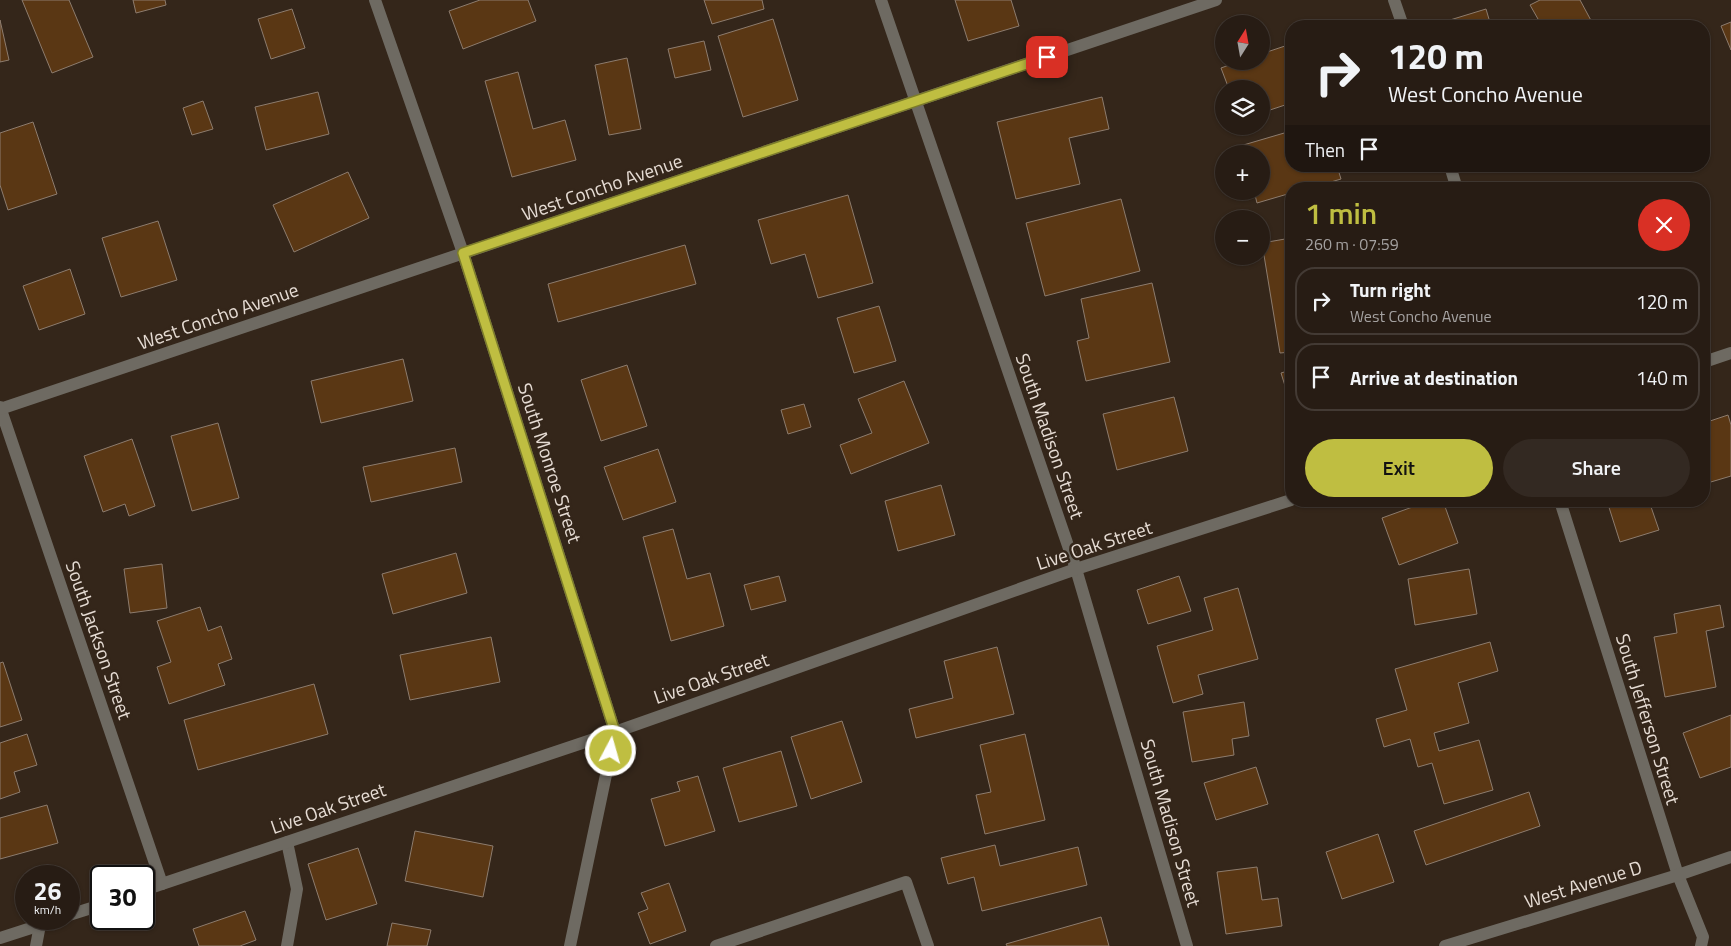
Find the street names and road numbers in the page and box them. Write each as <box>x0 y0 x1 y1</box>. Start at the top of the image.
street label: West Concho Avenue <box>518 145 686 228</box>
street label: West Concho Avenue <box>134 274 302 357</box>
street label: South Madison Street <box>1009 349 1093 523</box>
street label: South Monroe Street <box>511 379 590 547</box>
street label: Live Oak Street <box>1032 512 1156 577</box>
street label: South Jackson Street <box>59 557 140 723</box>
street label: South Jefferson Street <box>1609 630 1688 808</box>
street label: Live Oak Street <box>649 644 773 711</box>
street label: South Madison Street <box>1134 736 1209 911</box>
street label: Live Oak Street <box>266 774 390 841</box>
street label: West Avenue D <box>1520 852 1645 915</box>

